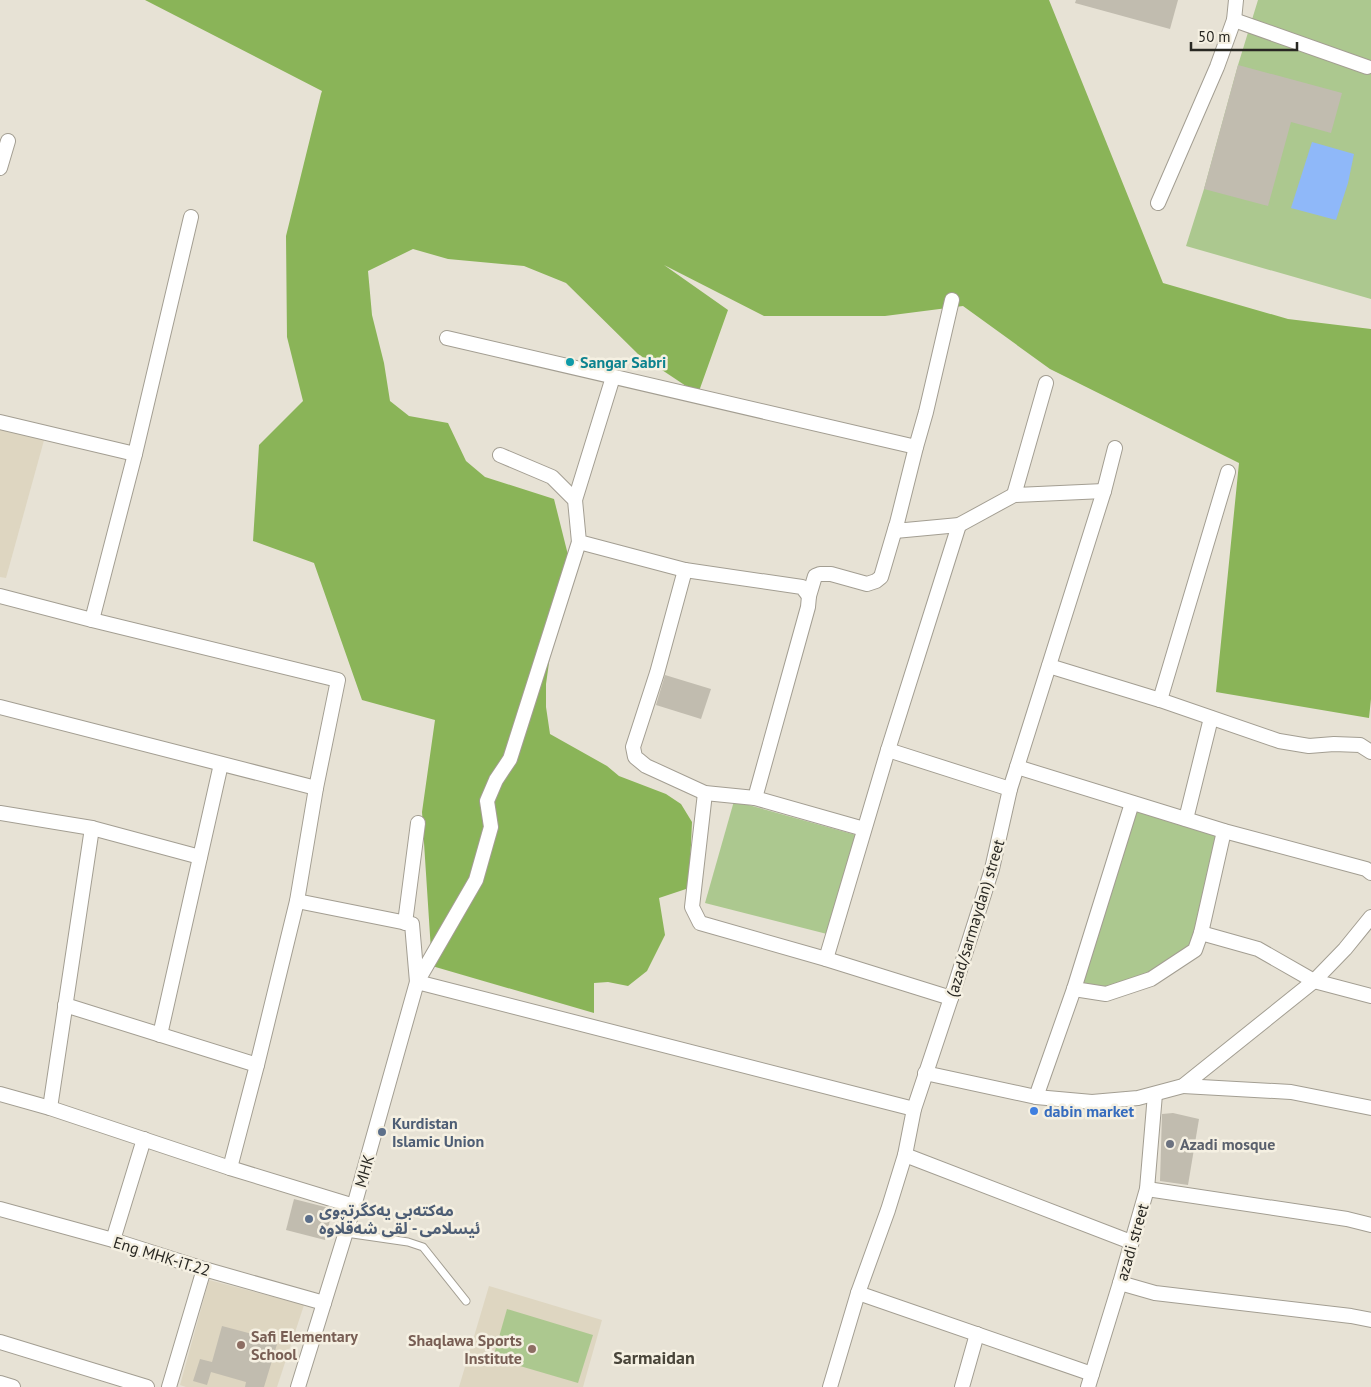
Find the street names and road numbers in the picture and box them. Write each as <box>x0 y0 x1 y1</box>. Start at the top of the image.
street label: (azad/sarmaydan) street <box>942 836 1009 999</box>
street label: MHK <box>350 1152 378 1190</box>
street label: azadi street <box>1111 1201 1153 1283</box>
street label: Eng MHK-iT.22 <box>111 1232 213 1280</box>

